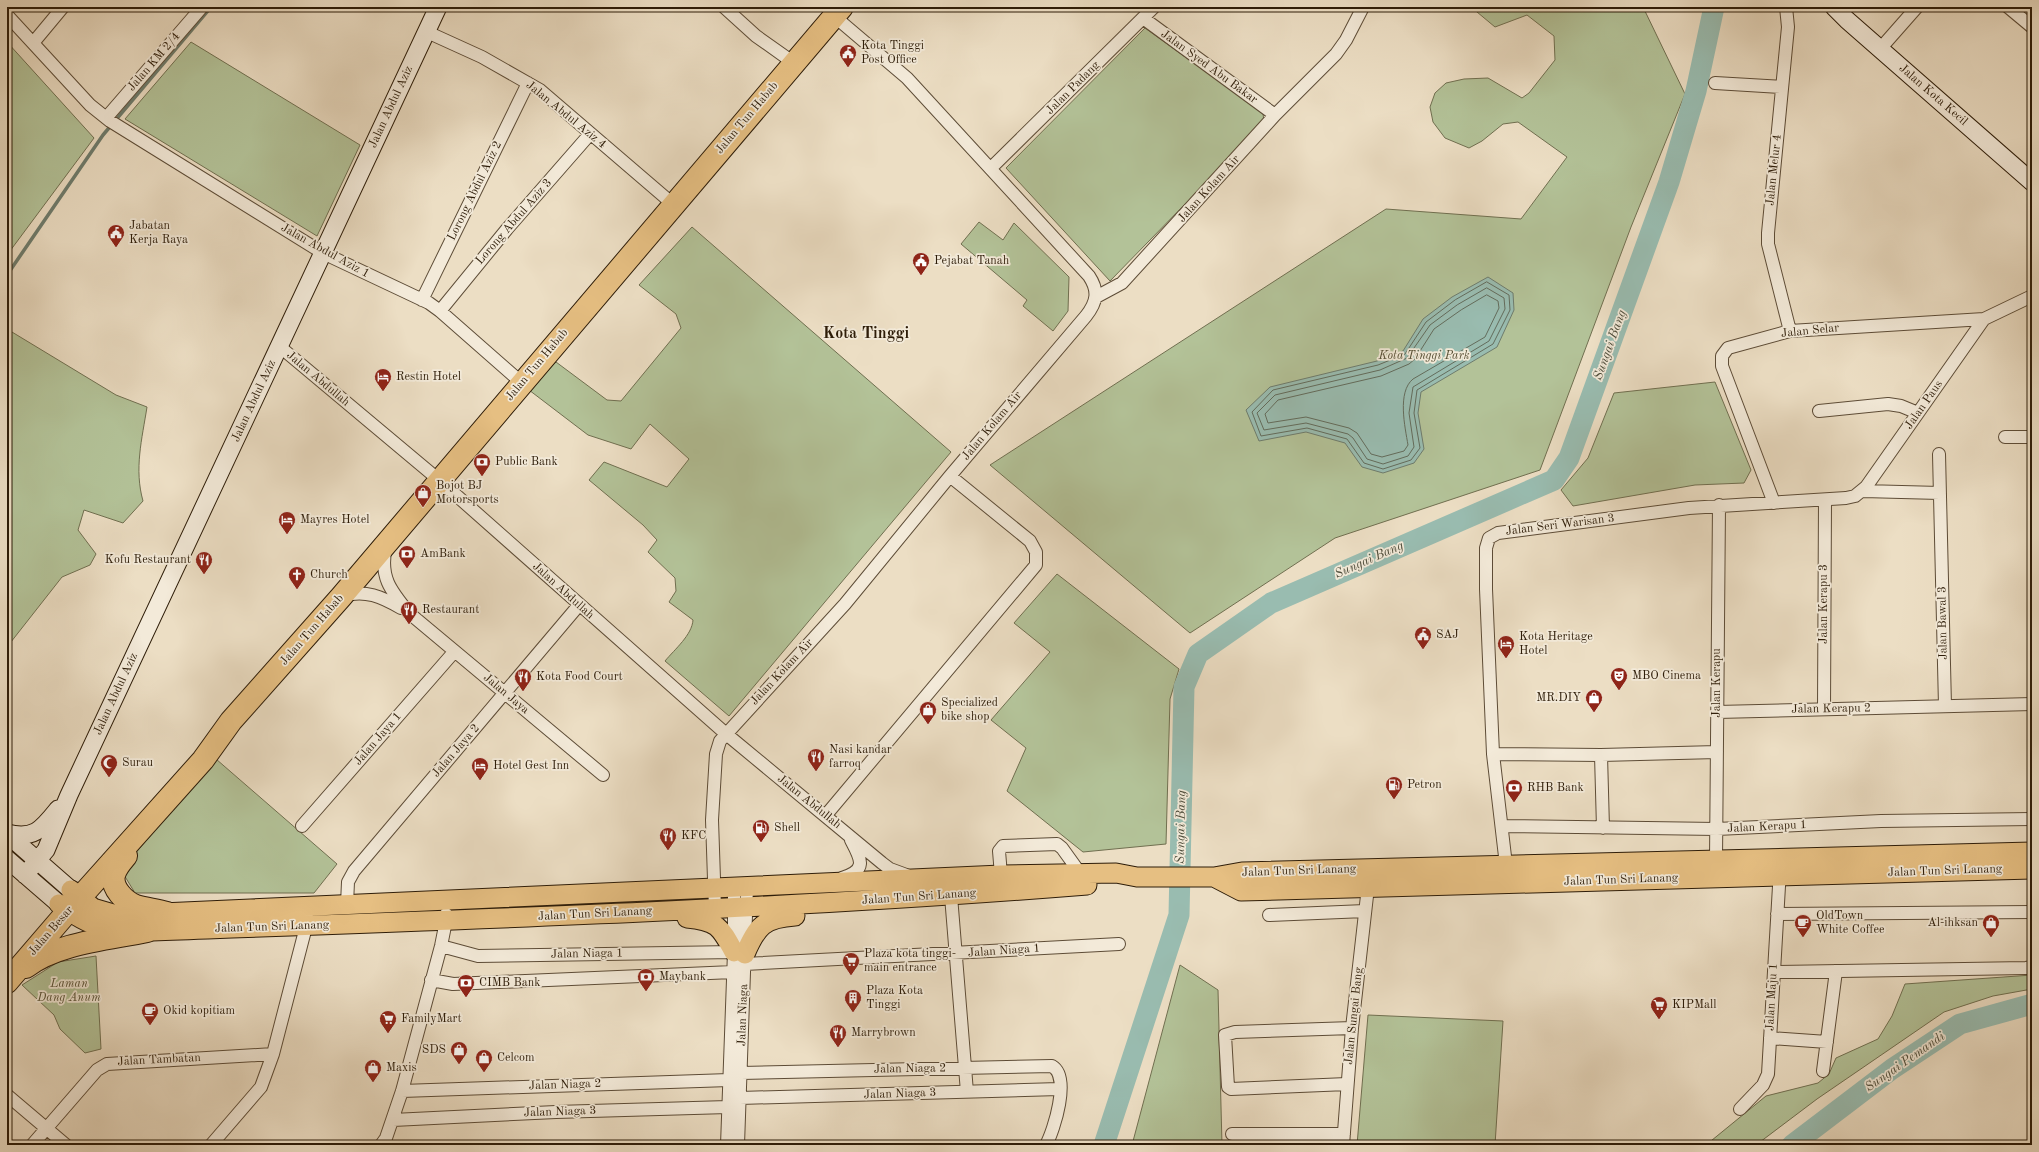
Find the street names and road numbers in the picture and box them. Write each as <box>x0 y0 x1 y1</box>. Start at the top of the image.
street label: Jalan Syed Abu Bakar <box>1158 28 1260 106</box>
street label: Jalan KM 2/4 <box>125 30 183 94</box>
street label: Jalan Padang <box>1044 59 1102 117</box>
street label: Jalan Kota Kecil <box>1897 62 1969 128</box>
street label: Jalan Abdul Aziz <box>367 64 415 150</box>
street label: Jalan Abdul Aziz 4 <box>524 79 608 151</box>
street label: Jalan Tun Habab <box>714 80 780 156</box>
street label: Jalan Melur 4 <box>1764 134 1784 206</box>
street label: Lorong Abdul Aziz 2 <box>446 139 504 243</box>
street label: Jalan Kolam Air <box>1176 153 1242 225</box>
street label: Lorong Abdul Aziz 3 <box>474 177 554 267</box>
street label: Jalan Abdul Aziz 1 <box>279 222 371 280</box>
street label: Jalan Selar <box>1780 322 1840 340</box>
street label: Jalan Tun Habab <box>504 327 570 403</box>
street label: Jalan Abdullah <box>284 349 352 409</box>
street label: Jalan Abdul Aziz <box>230 358 278 444</box>
street label: Jalan Paus <box>1903 378 1945 432</box>
street label: Jalan Kolam Air <box>960 389 1024 463</box>
street label: Jalan Seri Warisan 3 <box>1505 512 1615 538</box>
street label: Jalan Abdullah <box>530 560 596 622</box>
street label: Jalan Kerapu 3 <box>1818 564 1830 644</box>
street label: Jalan Bawal 3 <box>1936 586 1950 660</box>
street label: Jalan Tun Habab <box>278 592 346 668</box>
street label: Jalan Kolam Air <box>748 636 816 707</box>
street label: Jalan Kerapu <box>1711 648 1723 718</box>
street label: Jalan Abdul Aziz <box>92 651 140 737</box>
street label: Jalan Jaya <box>481 672 531 716</box>
street label: Jalan Kerapu 2 <box>1791 702 1871 716</box>
street label: Jalan Jaya 1 <box>352 710 404 768</box>
street label: Jalan Jaya 2 <box>430 722 482 780</box>
street label: Jalan Abdullah <box>775 773 844 832</box>
street label: Jalan Kerapu 1 <box>1727 819 1807 835</box>
street label: Jalan Tun Sri Lanang <box>1242 863 1357 879</box>
street label: Jalan Tun Sri Lanang <box>1888 863 2003 879</box>
street label: Jalan Tun Sri Lanang <box>1564 872 1679 888</box>
street label: Jalan Tun Sri Lanang <box>861 887 977 907</box>
street label: Jalan Besar <box>26 904 76 958</box>
street label: Jalan Tun Sri Lanang <box>537 905 653 923</box>
street label: Jalan Tun Sri Lanang <box>215 919 330 935</box>
street label: Jalan Niaga 1 <box>967 942 1041 960</box>
street label: Jalan Niaga 1 <box>551 947 623 961</box>
street label: Jalan Maju 1 <box>1764 963 1780 1031</box>
street label: Jalan Sungai Bang <box>1343 966 1365 1065</box>
street label: Jalan Niaga <box>736 984 750 1046</box>
street label: Jalan Tambatan <box>117 1052 202 1068</box>
street label: Jalan Niaga 2 <box>874 1062 946 1076</box>
street label: Jalan Niaga 2 <box>529 1078 601 1092</box>
street label: Jalan Niaga 3 <box>864 1087 936 1101</box>
street label: Jalan Niaga 3 <box>524 1105 596 1119</box>

